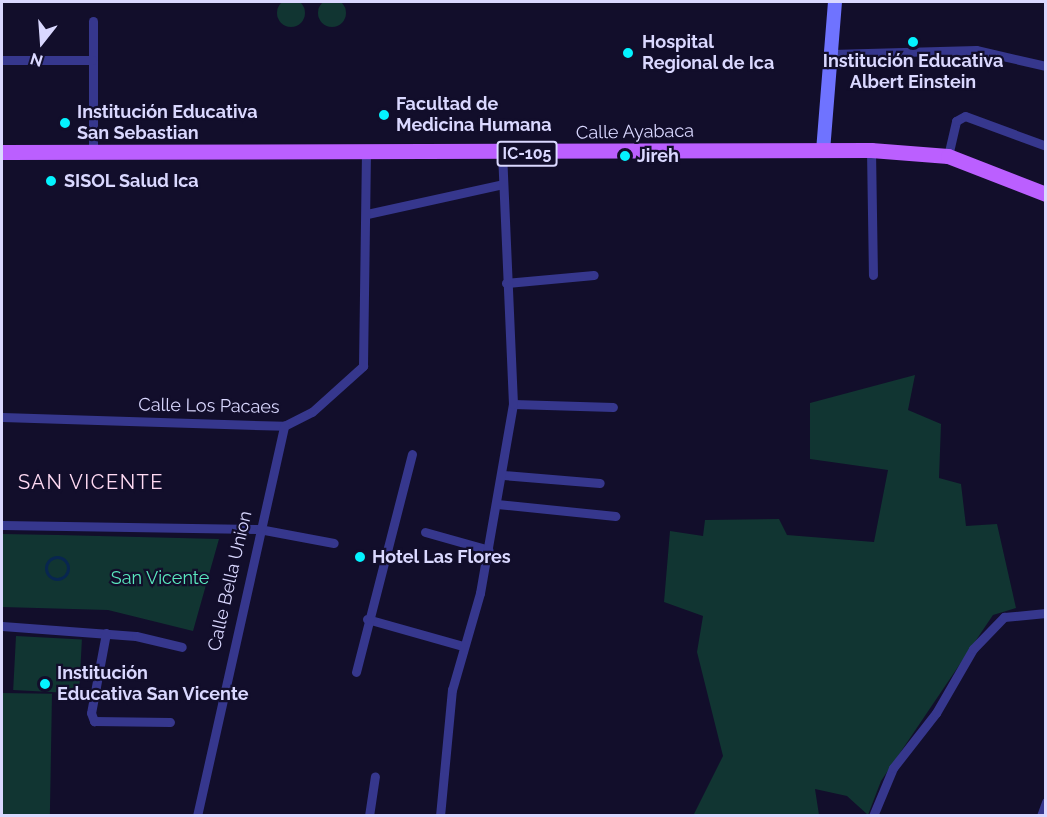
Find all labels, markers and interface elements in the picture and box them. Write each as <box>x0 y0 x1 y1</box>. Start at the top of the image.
north arrow <box>12 12 72 72</box>
place label: Hospital Regional de Ica <box>642 32 775 74</box>
marker: Institución Educativa Albert Einstein <box>906 35 920 49</box>
marker: Hospital Regional de Ica <box>619 44 637 62</box>
text: N <box>28 49 45 71</box>
place label: Institución Educativa Albert Einstein <box>823 51 1003 94</box>
place label: Facultad de Medicina Humana <box>396 94 551 136</box>
place label: Institución Educativa San Sebastian <box>77 102 258 144</box>
marker: Facultad de Medicina Humana <box>377 108 391 122</box>
marker: Institución Educativa San Sebastian <box>58 116 72 130</box>
street label: Calle Ayabaca <box>576 120 694 144</box>
road number: IC-105 <box>496 141 558 167</box>
place label: Jireh <box>637 145 679 167</box>
marker: Jireh <box>618 149 632 163</box>
place label: SISOL Salud Ica <box>64 170 199 192</box>
marker: SISOL Salud Ica <box>42 172 60 190</box>
street label: Calle Los Pacaes <box>138 394 280 418</box>
district label: SAN VICENTE <box>18 470 164 494</box>
street label: Calle Bella Union <box>203 509 257 653</box>
place label: Hotel Las Flores <box>372 546 511 568</box>
marker: Hotel Las Flores <box>353 550 367 564</box>
park label: San Vicente <box>110 567 210 589</box>
place label: Institución Educativa San Vicente <box>57 663 249 706</box>
marker: Institución Educativa San Vicente <box>38 677 52 691</box>

